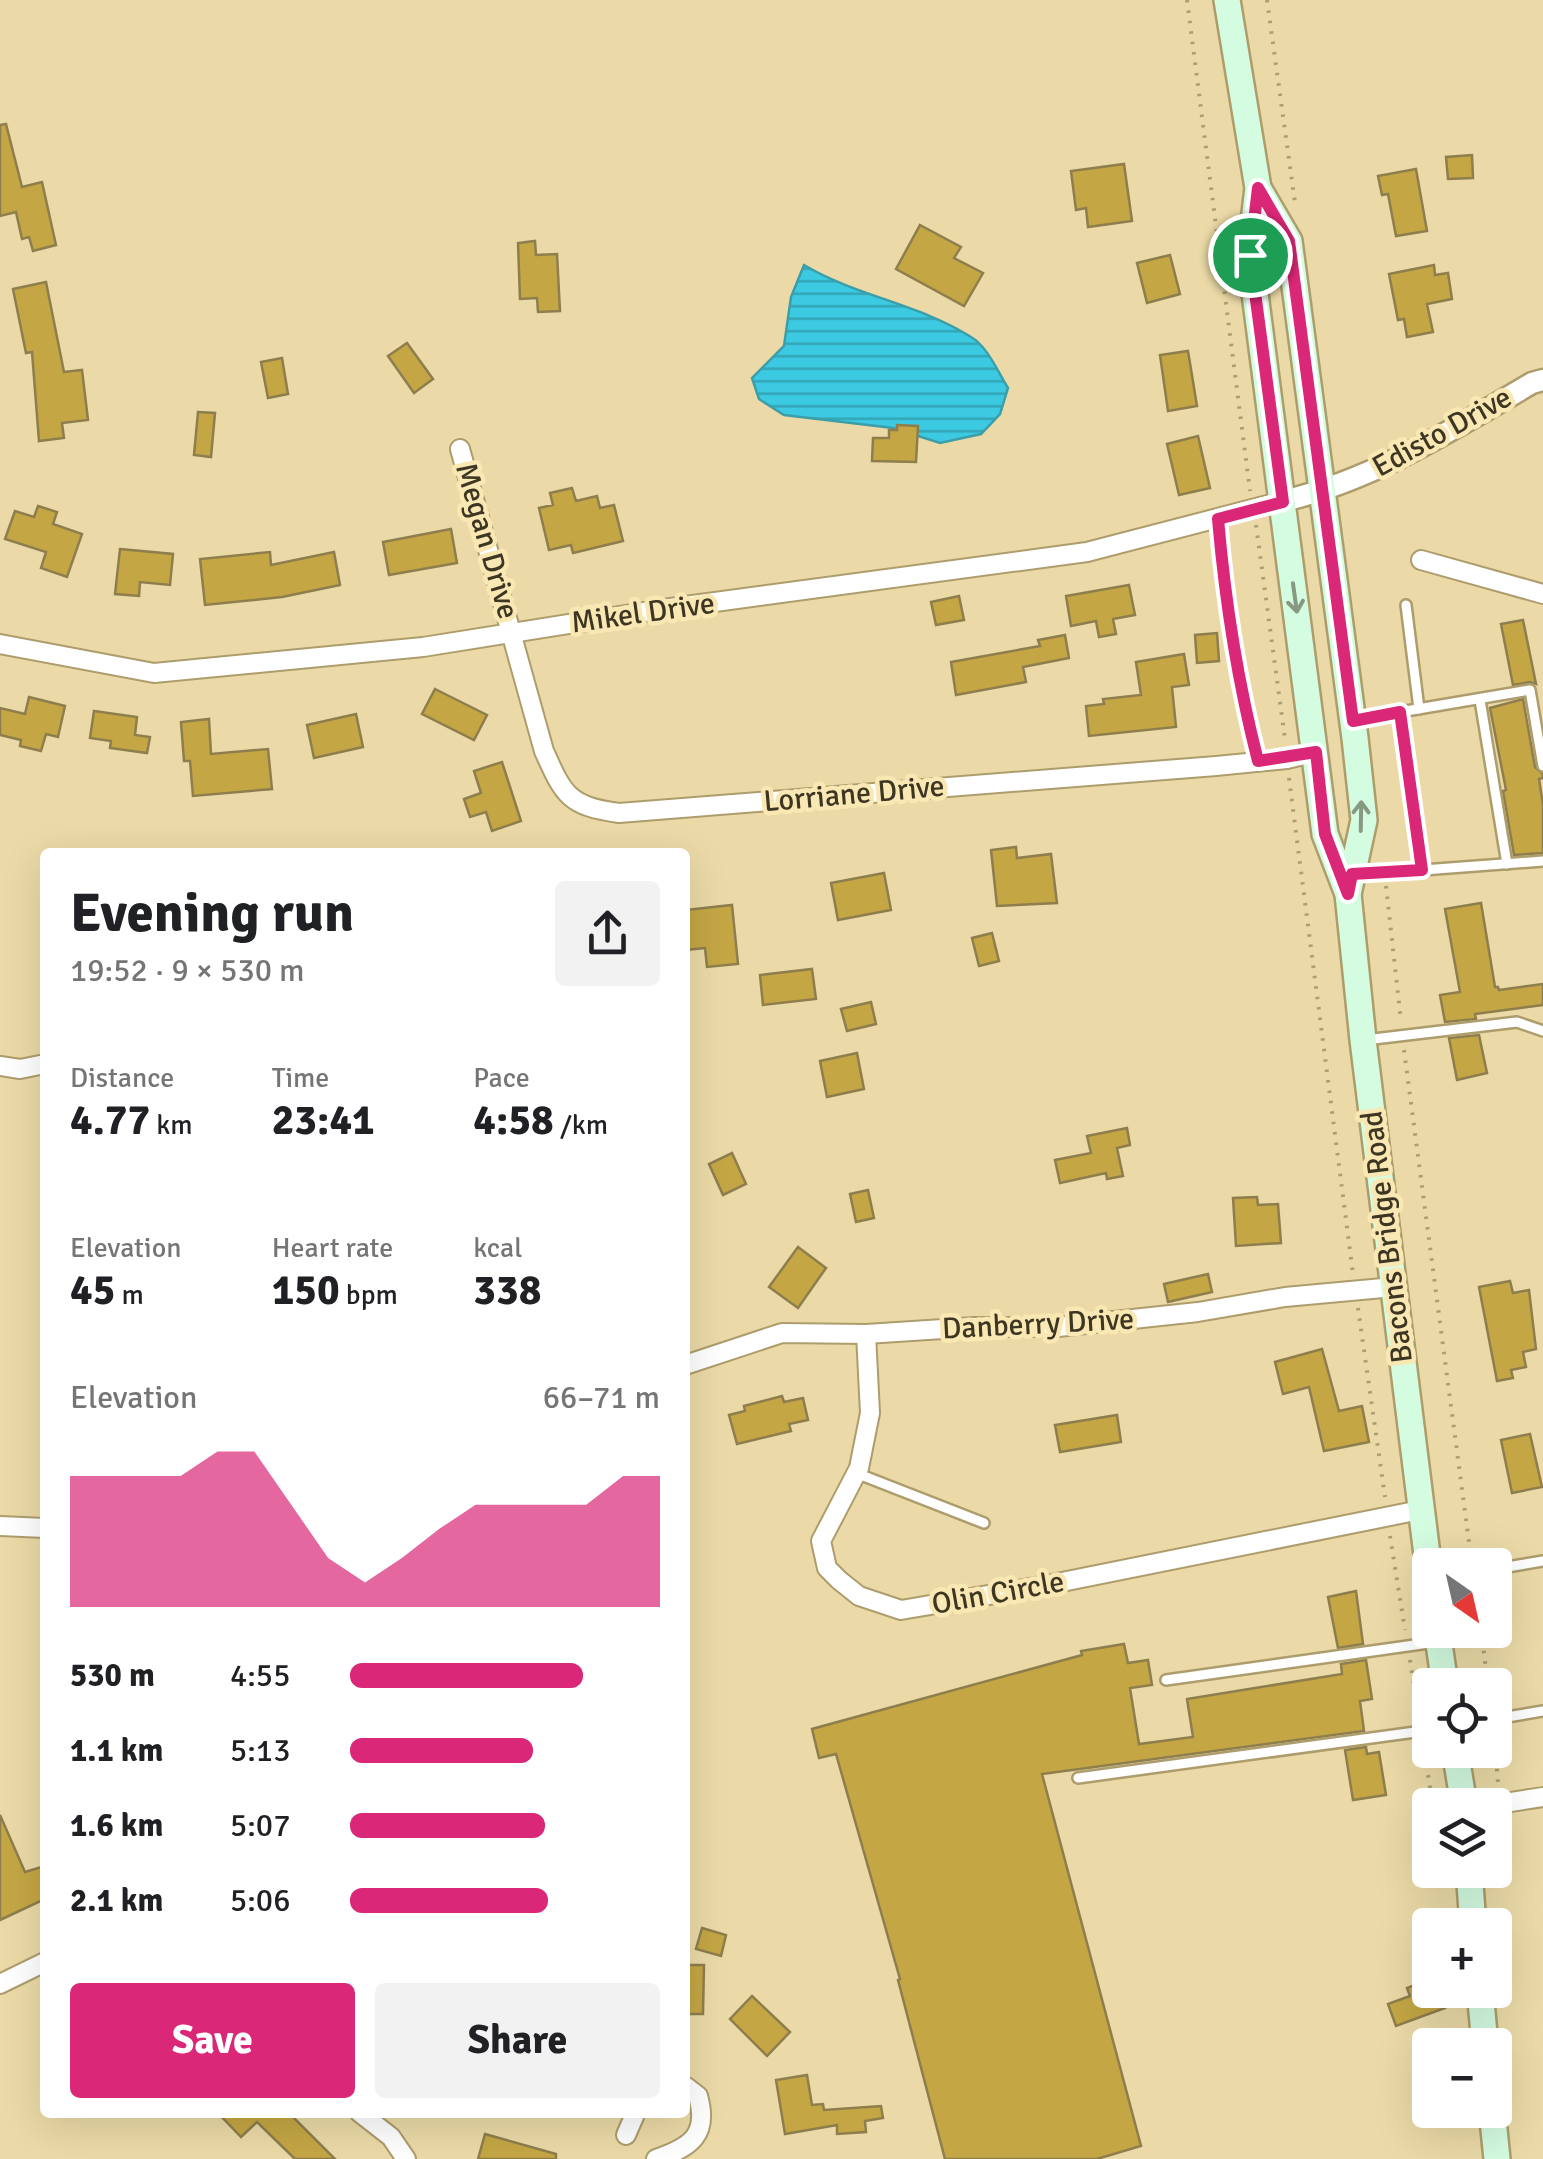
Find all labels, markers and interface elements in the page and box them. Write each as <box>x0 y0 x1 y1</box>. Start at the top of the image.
pin <box>1208 213 1293 298</box>
icon: arrive <box>1223 228 1278 283</box>
street label: Edisto Drive <box>1366 379 1518 485</box>
street label: Megan Drive <box>447 459 527 623</box>
one-way arrow <box>1286 581 1305 614</box>
street label: Mikel Drive <box>569 585 717 641</box>
street label: Lorriane Drive <box>762 768 946 820</box>
one-way arrow <box>1352 801 1371 833</box>
text: Evening run <box>70 879 354 947</box>
button: share <box>555 881 660 986</box>
text: 19:52 · 9 × 530 m <box>70 951 305 990</box>
text: Distance <box>70 1061 174 1095</box>
text: Time <box>272 1061 329 1095</box>
text: Pace <box>473 1061 530 1095</box>
text: 4.77 <box>70 1095 150 1146</box>
text: 23:41 <box>272 1095 375 1146</box>
text: 4:58 <box>473 1095 554 1146</box>
text: km <box>150 1108 193 1142</box>
text: /km <box>554 1108 608 1142</box>
street label: Bacons Bridge Road <box>1353 1109 1421 1365</box>
text: Elevation <box>70 1231 182 1265</box>
text: Heart rate <box>272 1231 393 1265</box>
text: kcal <box>473 1231 522 1265</box>
text: 45 <box>70 1265 115 1316</box>
text: 150 <box>272 1265 340 1316</box>
text: 338 <box>473 1265 541 1316</box>
text: m <box>115 1278 144 1312</box>
text: bpm <box>340 1278 398 1312</box>
street label: Danberry Drive <box>941 1300 1135 1348</box>
text: Elevation <box>70 1378 197 1417</box>
text: 66–71 m <box>543 1378 660 1417</box>
north arrow <box>1412 1548 1512 1648</box>
map controls <box>1412 1548 1512 2128</box>
street label: Olin Circle <box>929 1563 1067 1623</box>
text: 530 m <box>70 1656 155 1695</box>
text: 4:55 <box>230 1656 290 1695</box>
button: locate <box>1412 1668 1512 1768</box>
text: 1.1 km <box>70 1731 163 1770</box>
text: 5:13 <box>230 1731 290 1770</box>
button: layers <box>1412 1788 1512 1888</box>
text: 1.6 km <box>70 1806 163 1845</box>
text: 5:07 <box>230 1806 290 1845</box>
text: 2.1 km <box>70 1881 163 1920</box>
text: 5:06 <box>230 1881 290 1920</box>
button: + <box>1412 1908 1512 2008</box>
button: Save <box>70 1983 355 2098</box>
button: Share <box>375 1983 660 2098</box>
button: − <box>1412 2028 1512 2128</box>

